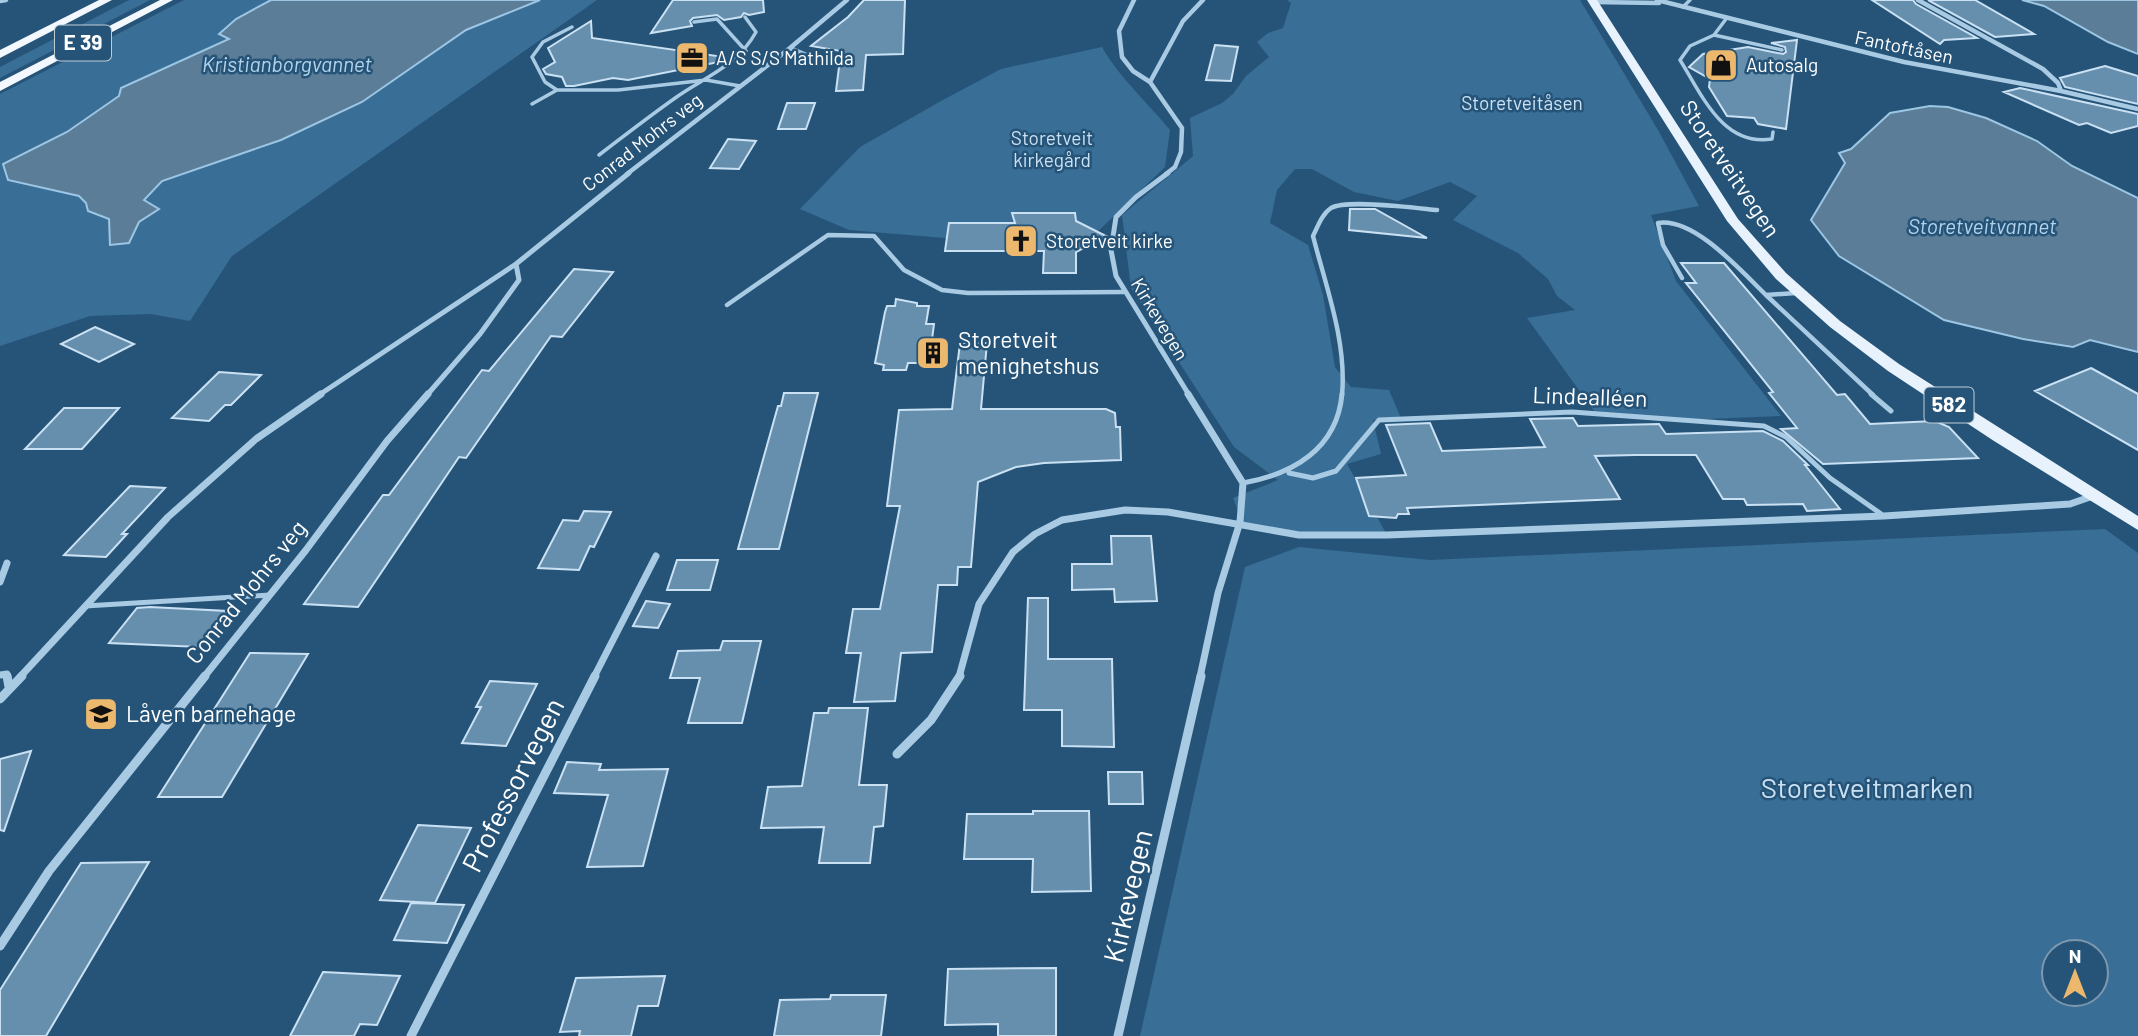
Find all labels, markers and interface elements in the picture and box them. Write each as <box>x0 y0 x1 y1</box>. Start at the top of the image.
street label: Fantoftåsen <box>1853 25 1955 68</box>
road number: E 39 <box>55 26 111 60</box>
office icon: A/S S/S Mathilda <box>673 39 711 77</box>
place label: A/S S/S Mathilda <box>716 46 854 69</box>
shop icon: Autosalg <box>1702 46 1740 84</box>
water label: Kristianborgvannet <box>202 51 373 76</box>
place label: Autosalg <box>1746 53 1818 76</box>
street label: Conrad Mohrs veg <box>577 88 706 196</box>
park label: Storetveitåsen <box>1461 91 1583 114</box>
street label: Storetveitvegen <box>1675 94 1787 242</box>
park label: Storetveit kirkegård <box>1011 126 1093 171</box>
water label: Storetveitvannet <box>1908 213 2057 238</box>
church icon: Storetveit kirke <box>1002 222 1040 260</box>
place label: Storetveit kirke <box>1046 229 1173 252</box>
street label: Kirkevegen <box>1127 273 1194 364</box>
place label: Storetveit menighetshus <box>958 325 1099 379</box>
building icon: Storetveit menighetshus <box>914 334 952 372</box>
street label: Lindealléen <box>1532 380 1648 412</box>
road number: 582 <box>1924 388 1974 422</box>
street label: Conrad Mohrs veg <box>179 514 312 669</box>
street label: Professorvegen <box>454 692 571 877</box>
school or university icon: Låven barnehage <box>82 695 120 733</box>
place label: Låven barnehage <box>126 699 296 727</box>
park label: Storetveitmarken <box>1761 770 1973 804</box>
street label: Kirkevegen <box>1095 826 1159 965</box>
north arrow <box>2040 938 2110 1008</box>
text: N <box>2069 944 2081 967</box>

